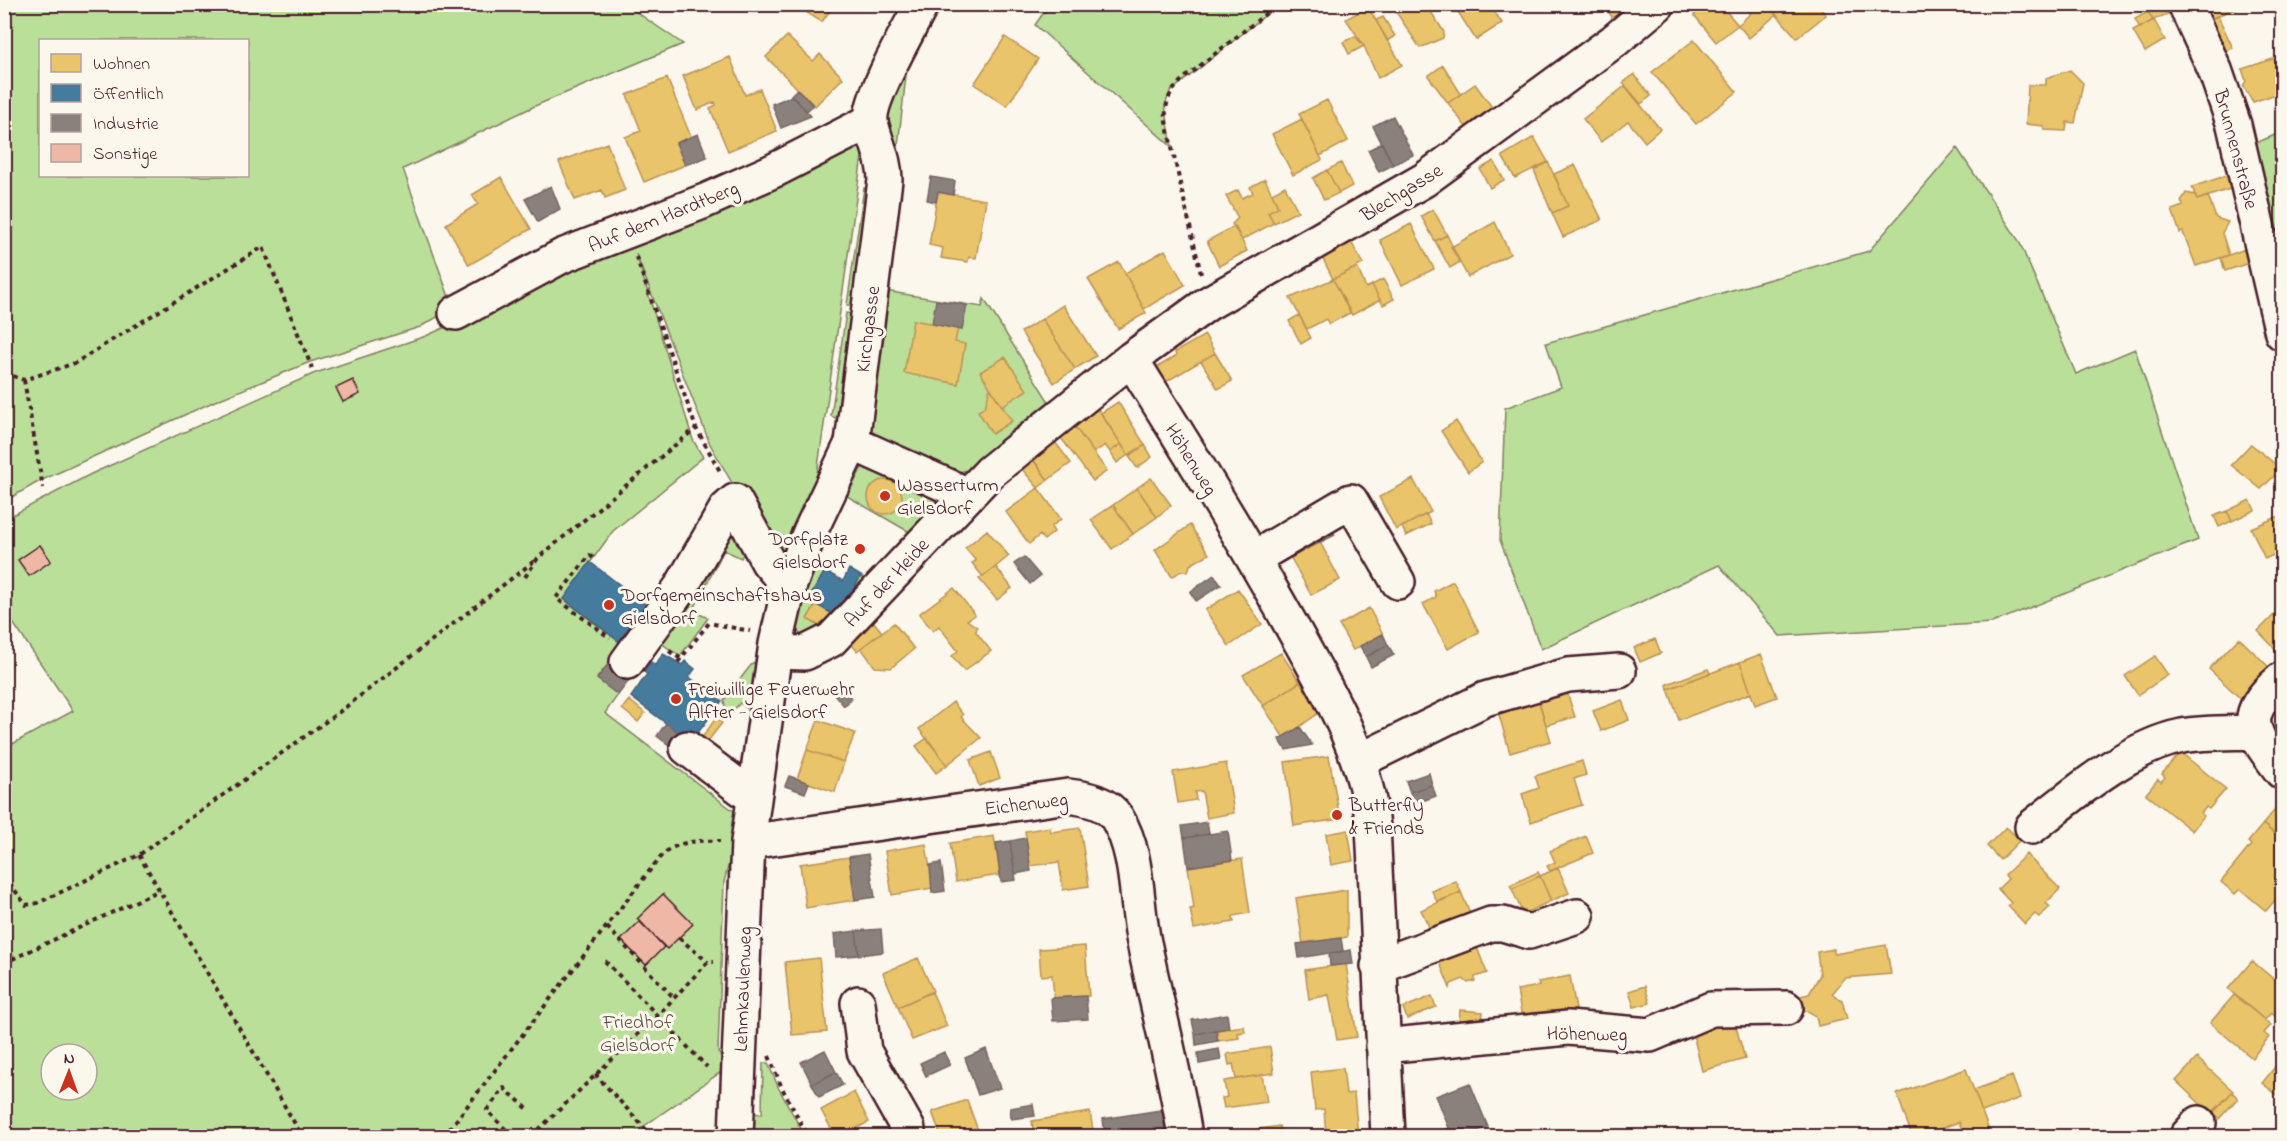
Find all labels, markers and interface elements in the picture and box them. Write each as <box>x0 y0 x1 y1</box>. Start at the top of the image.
legend <box>39 39 249 177</box>
text: Wohnen <box>93 52 150 78</box>
text: Öffentlich <box>93 82 164 108</box>
street label: Brunnenstraße <box>2204 86 2265 213</box>
text: Industrie <box>93 112 159 138</box>
text: Sonstige <box>93 142 158 169</box>
street label: Blechgasse <box>1355 157 1450 232</box>
street label: Auf dem Hardtberg <box>584 175 744 263</box>
street label: Kirchgasse <box>850 284 890 374</box>
street label: Höhenweg <box>1155 418 1224 503</box>
place label: Wasserturm Gielsdorf <box>897 472 999 524</box>
marker: Wasserturm Gielsdorf <box>878 489 892 503</box>
place label: Dorfplatz Gielsdorf <box>768 526 849 578</box>
street label: Auf der Heide <box>838 532 937 635</box>
marker: Dorfplatz Gielsdorf <box>853 542 867 556</box>
place label: Dorfgemeinschaftshaus Gielsdorf <box>620 582 822 634</box>
marker: Dorfgemeinschaftshaus Gielsdorf <box>602 598 616 612</box>
place label: Freiwillige Feuerwehr Alfter - Gielsdorf <box>687 676 855 728</box>
marker: Freiwillige Feuerwehr Alfter - Gielsdorf <box>669 692 683 706</box>
street label: Eichenweg <box>983 786 1070 826</box>
place label: Butterfly & Friends <box>1348 792 1425 844</box>
marker: Butterfly & Friends <box>1330 808 1344 822</box>
street label: Lehmkaulenweg <box>728 926 762 1052</box>
park label: Friedhof Gielsdorf <box>600 1009 677 1061</box>
street label: Höhenweg <box>1546 1020 1628 1052</box>
north arrow <box>39 1042 99 1102</box>
text: N <box>64 1047 75 1071</box>

